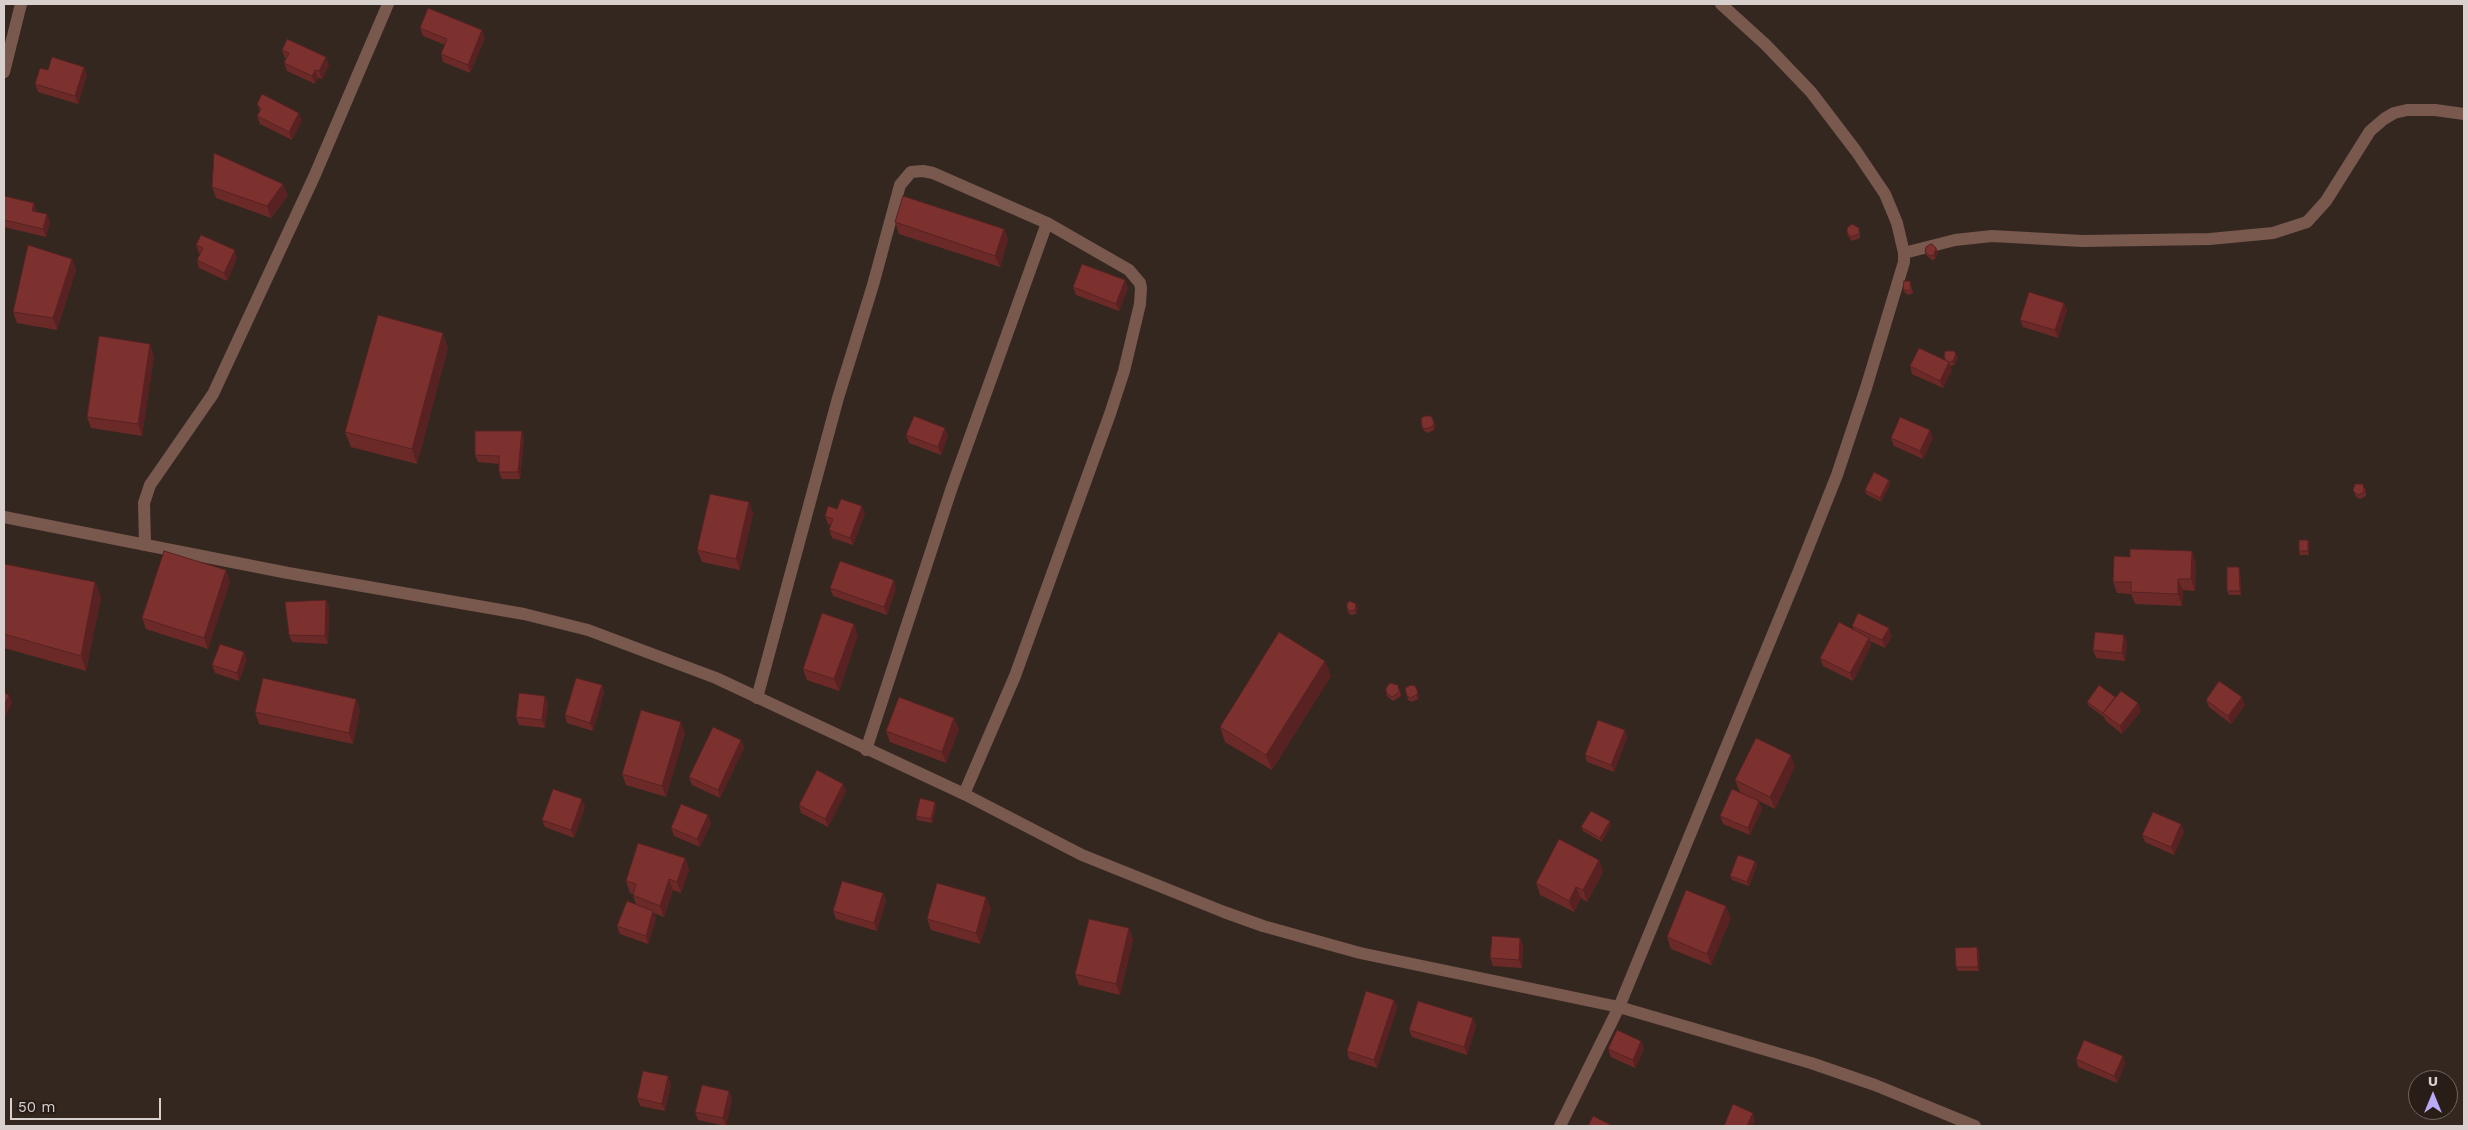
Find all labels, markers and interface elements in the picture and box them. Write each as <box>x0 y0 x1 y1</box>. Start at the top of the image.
north arrow <box>2408 1070 2458 1120</box>
text: U <box>2428 1073 2438 1089</box>
scale bar <box>12 1088 164 1120</box>
text: 50 m <box>18 1098 55 1116</box>

